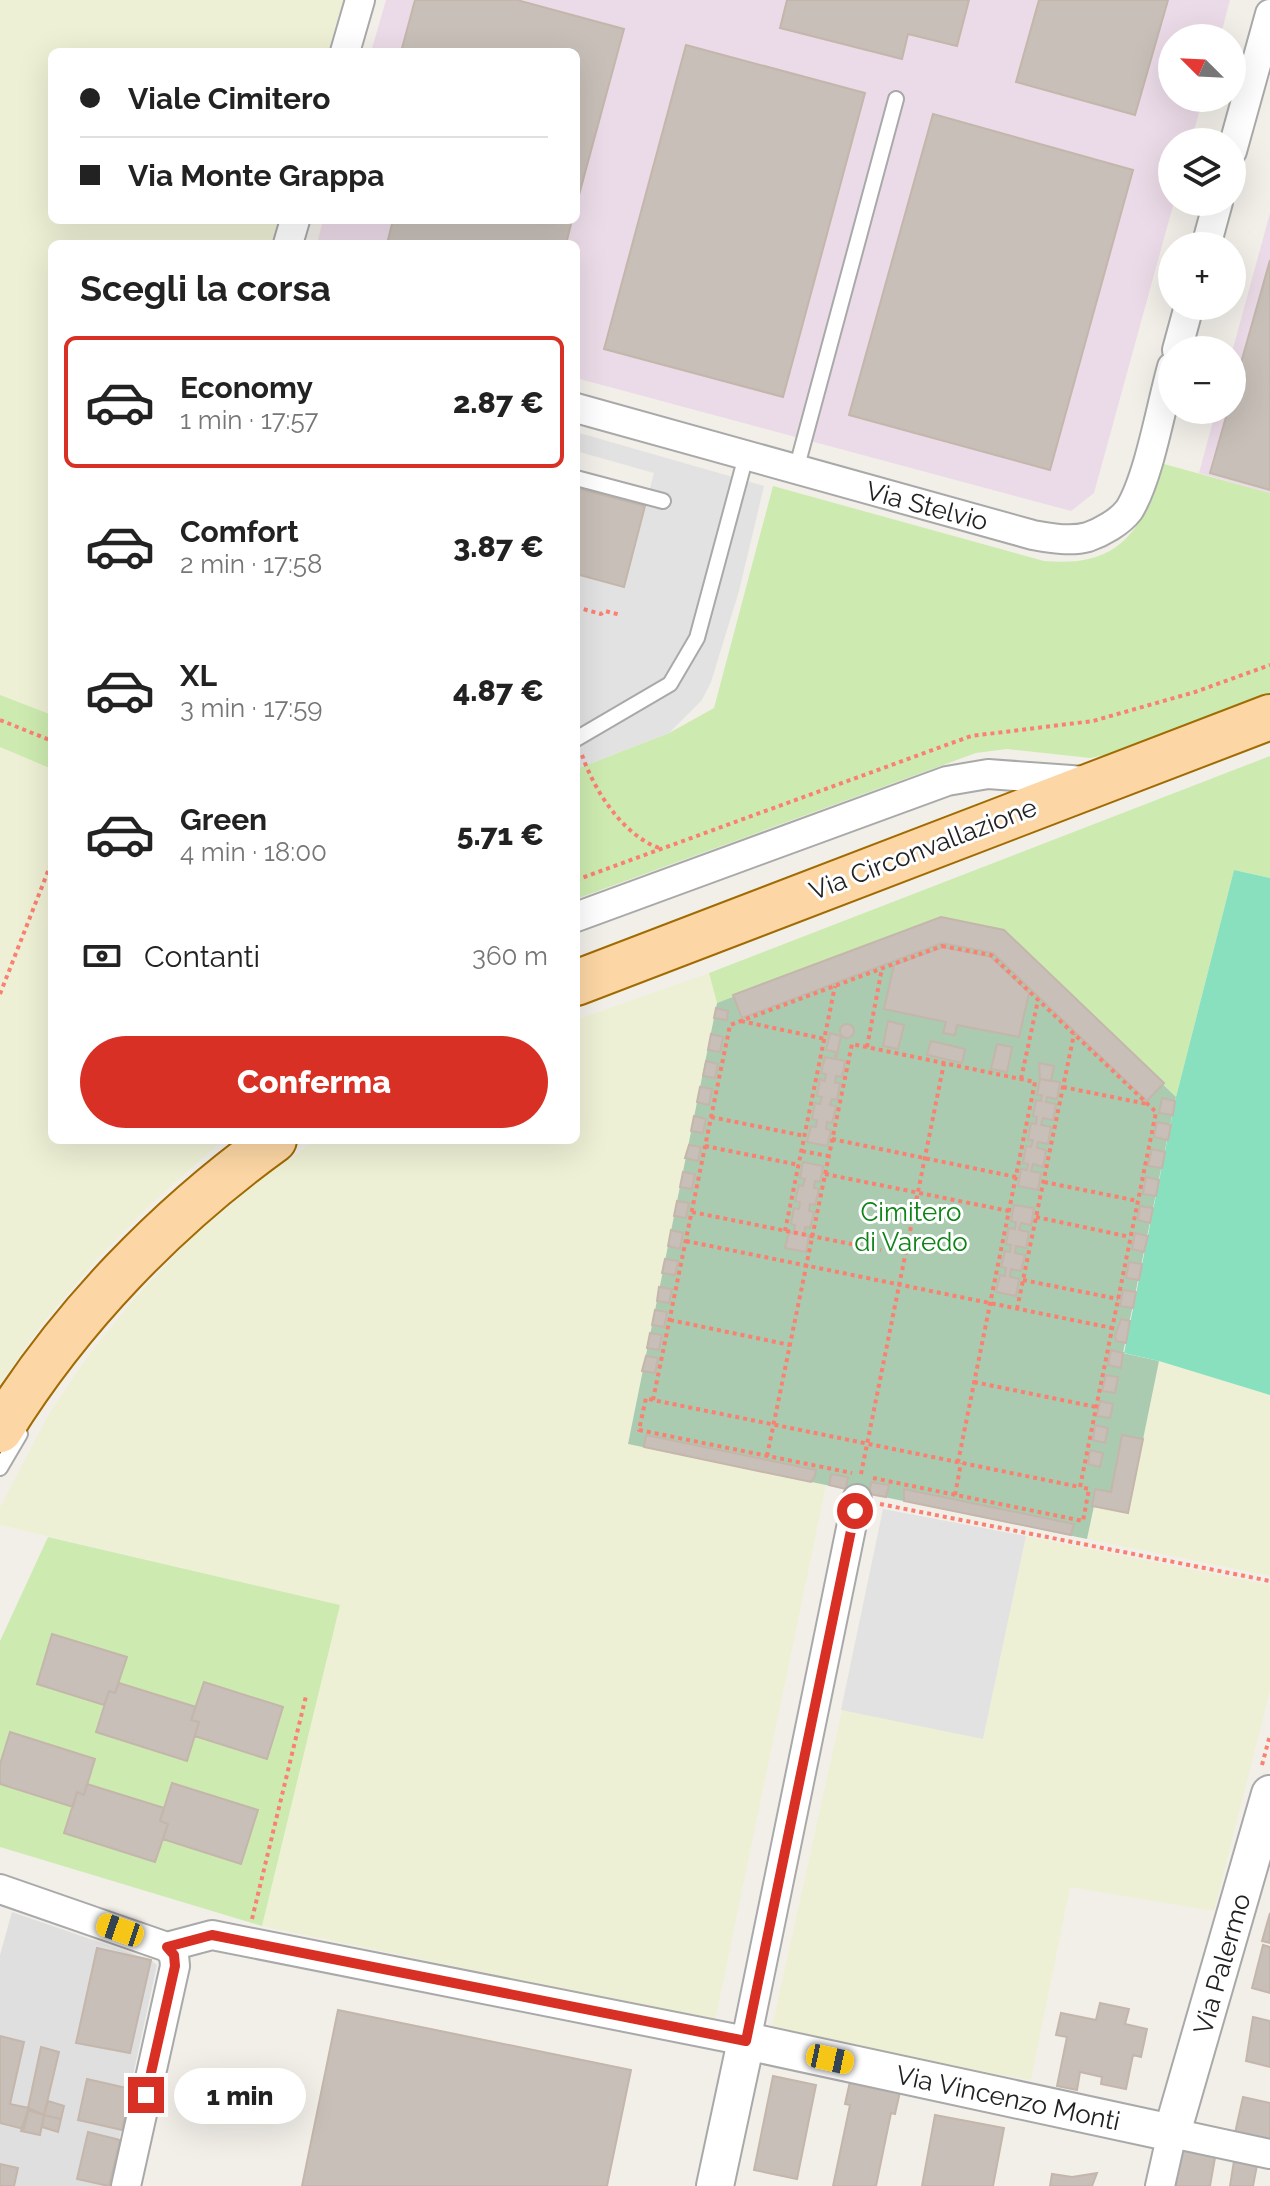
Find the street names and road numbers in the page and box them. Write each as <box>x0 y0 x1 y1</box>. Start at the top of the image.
street label: Via Stelvio <box>863 475 991 537</box>
street label: Via Circonvallazione <box>805 792 1041 906</box>
street label: Via Palermo <box>1188 1890 1256 2038</box>
street label: Via Vincenzo Monti <box>893 2060 1123 2136</box>

